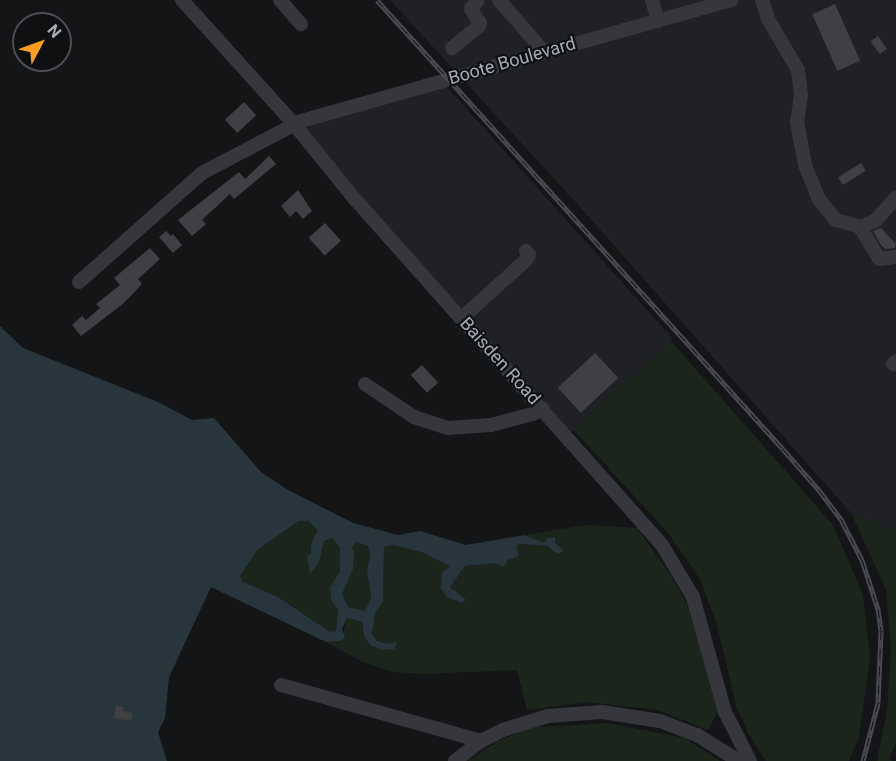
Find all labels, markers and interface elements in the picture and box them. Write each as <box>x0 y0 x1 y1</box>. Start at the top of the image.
north arrow <box>12 12 72 72</box>
text: N <box>44 21 65 42</box>
street label: Boote Boulevard <box>446 33 578 89</box>
street label: Baisden Road <box>455 313 545 409</box>

